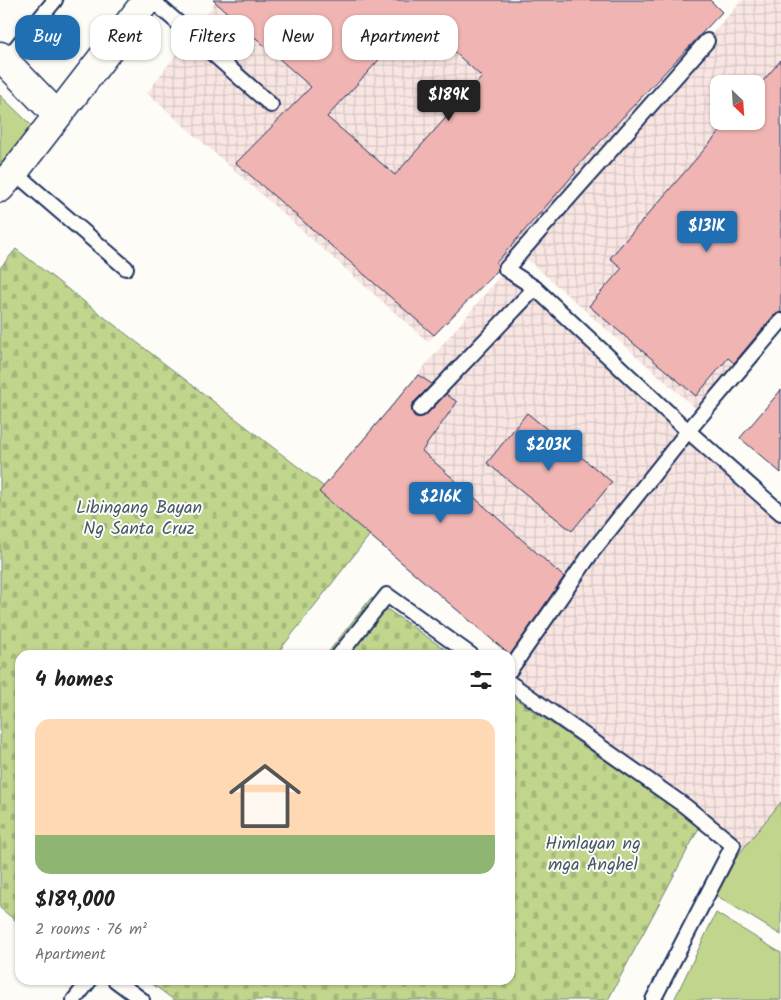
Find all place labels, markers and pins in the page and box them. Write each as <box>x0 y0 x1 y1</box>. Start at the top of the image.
pin: $189K <box>414 80 484 122</box>
pin: $131K <box>672 210 742 253</box>
pin: $203K <box>514 430 584 472</box>
pin: $216K <box>406 482 476 524</box>

